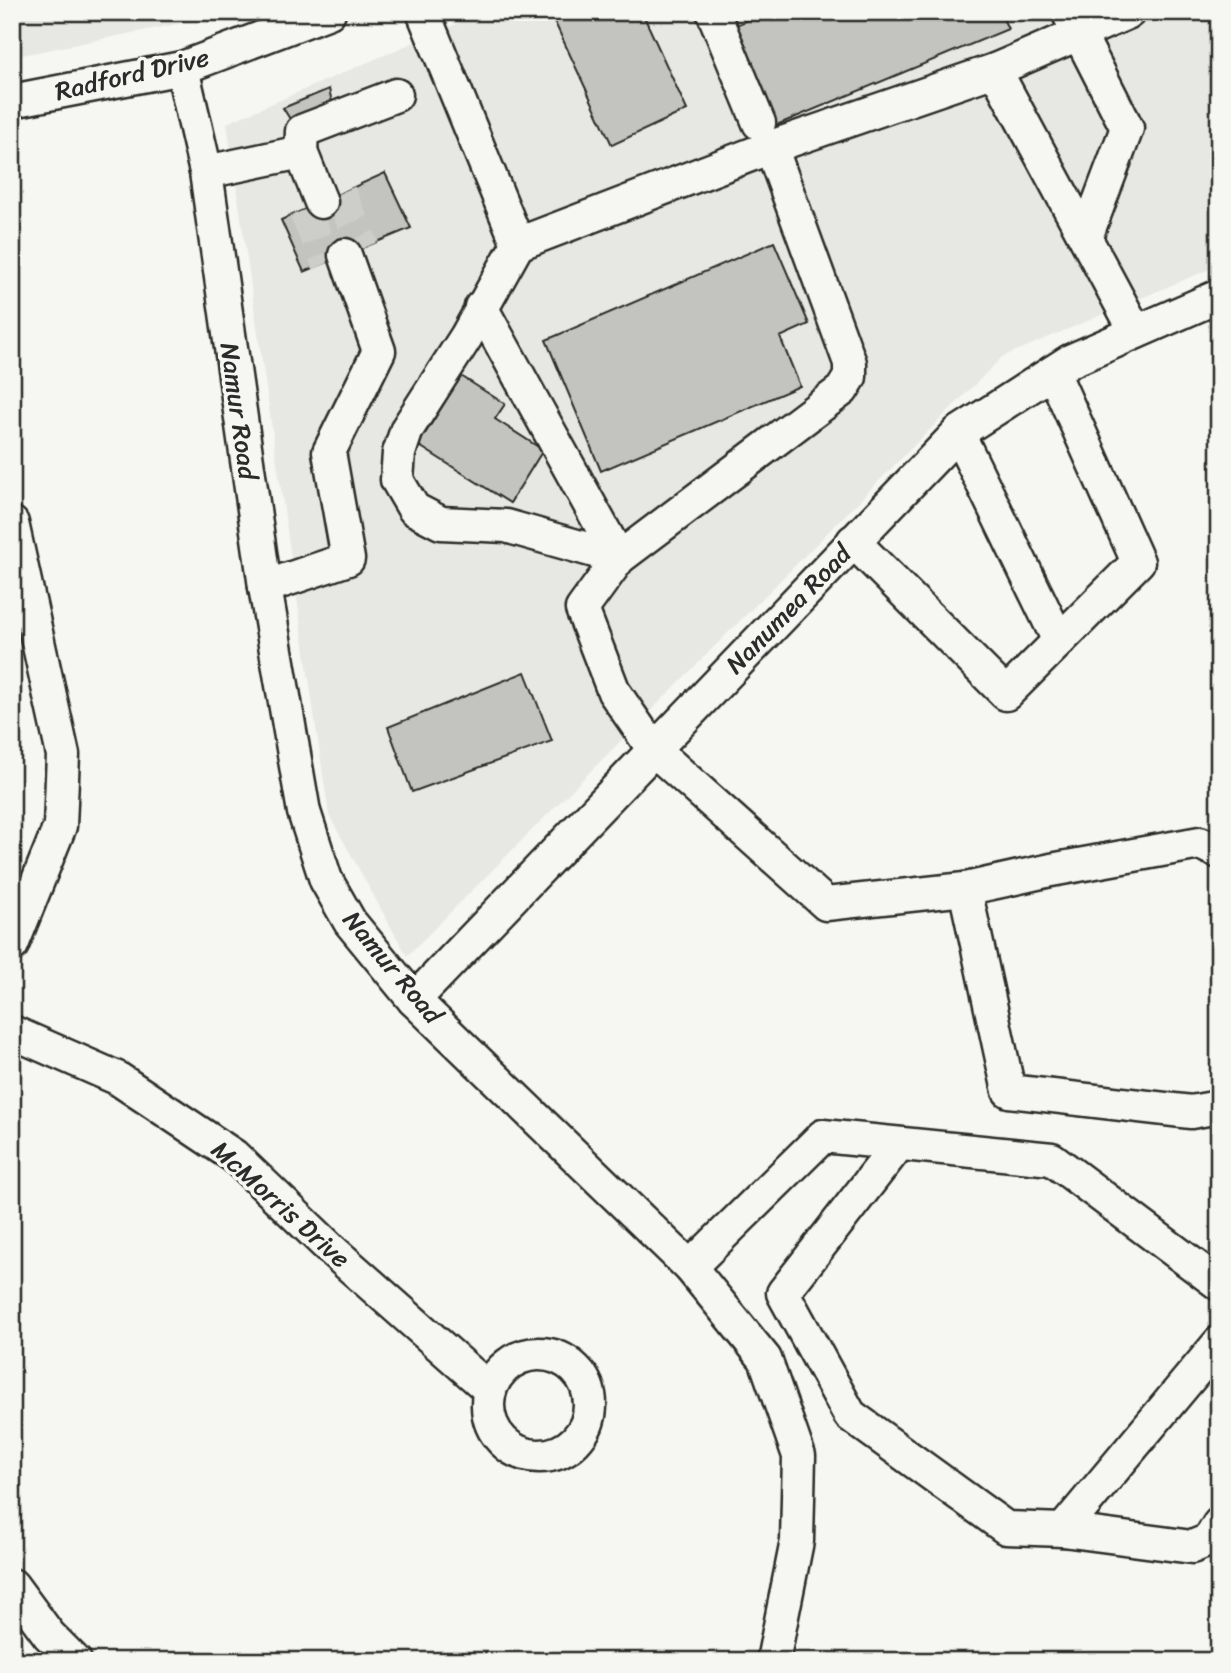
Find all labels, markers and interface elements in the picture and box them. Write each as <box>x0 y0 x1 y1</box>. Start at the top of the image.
street label: Radford Drive <box>50 34 214 114</box>
street label: Namur Road <box>207 340 272 485</box>
street label: Nanumea Road <box>713 531 864 685</box>
street label: Namur Road <box>331 899 456 1036</box>
street label: McMorris Drive <box>200 1128 362 1280</box>

